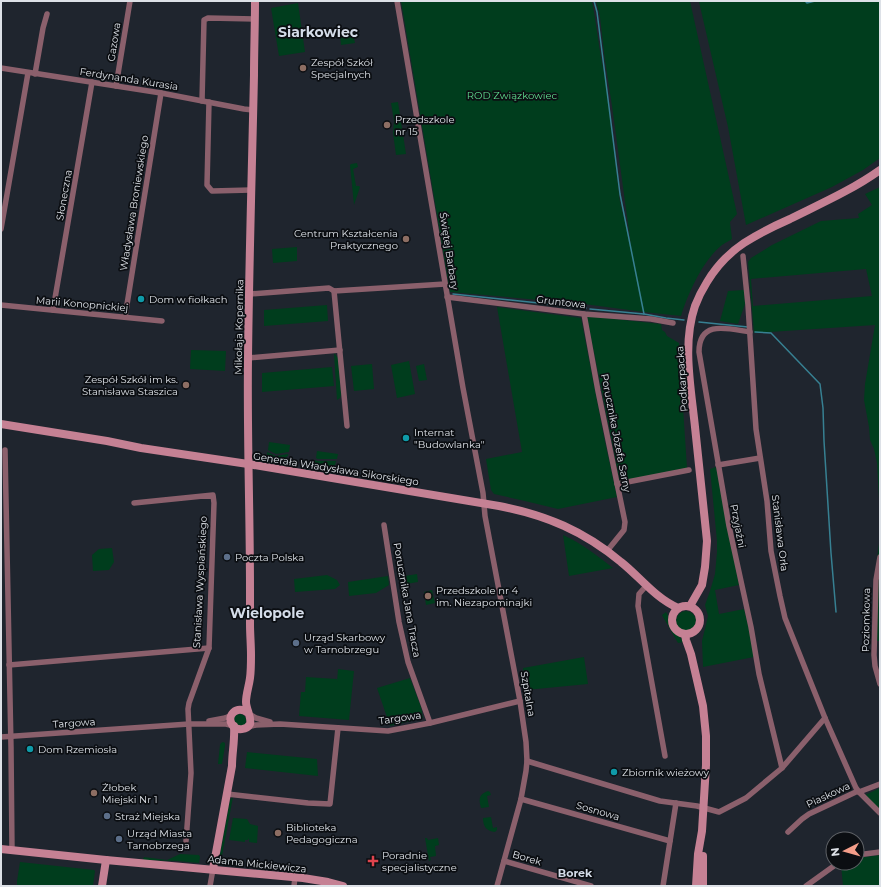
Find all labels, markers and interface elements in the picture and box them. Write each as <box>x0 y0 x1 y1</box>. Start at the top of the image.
street label: Gazowa <box>105 22 123 62</box>
district label: Siarkowiec <box>278 23 359 41</box>
place label: Zespół Szkół Specjalnych <box>311 56 373 81</box>
marker: Zespół Szkół Specjalnych <box>298 63 308 73</box>
street label: Ferdynanda Kurasia <box>79 65 179 93</box>
park label: ROD Związkowiec <box>467 89 558 102</box>
place label: Przedszkole nr 15 <box>395 113 455 138</box>
marker: Przedszkole nr 15 <box>382 120 392 130</box>
street label: Władysława Broniewskiego <box>117 134 151 272</box>
street label: Słoneczna <box>53 169 75 221</box>
street label: Świętej Barbary <box>436 211 462 291</box>
place label: Centrum Kształcenia Praktycznego <box>294 227 398 252</box>
marker: Centrum Kształcenia Praktycznego <box>401 234 411 244</box>
street label: Mikołaja Kopernika <box>232 279 246 375</box>
street label: Marii Konopnickiej <box>35 293 129 315</box>
place label: Dom w fiołkach <box>149 293 227 306</box>
street label: Gruntowa <box>536 293 586 311</box>
marker: Dom w fiołkach <box>136 294 146 304</box>
street label: Podkarpacka <box>673 346 691 412</box>
place label: Zespół Szkół im ks. Stanisława Staszica <box>82 373 178 398</box>
street label: Porucznika Józefa Sarny <box>598 373 634 494</box>
marker: Zespół Szkół im ks. Stanisława Staszica <box>181 380 191 390</box>
place label: Internat "Budowlanka" <box>414 426 485 451</box>
marker: Internat "Budowlanka" <box>401 433 411 443</box>
street label: Generała Władysława Sikorskiego <box>252 449 420 489</box>
street label: Stanisława Orła <box>769 494 791 572</box>
street label: Przyjaźni <box>727 503 749 549</box>
street label: Stanisława Wyspiańskiego <box>190 516 210 648</box>
street label: Porucznika Jana Tracza <box>390 542 424 658</box>
place label: Poczta Polska <box>235 551 304 564</box>
marker: Poczta Polska <box>222 552 232 562</box>
place label: Przedszkole nr 4 im. Niezapominajki <box>436 584 532 609</box>
street label: Poziomkowa <box>859 588 873 652</box>
marker: Przedszkole nr 4 im. Niezapominajki <box>423 591 433 601</box>
district label: Wielopole <box>230 604 304 622</box>
place label: Urząd Skarbowy w Tarnobrzegu <box>304 631 386 656</box>
marker: Urząd Skarbowy w Tarnobrzegu <box>291 638 301 648</box>
street label: Szpitalna <box>518 670 538 718</box>
street label: Targowa <box>378 709 422 727</box>
street label: Targowa <box>52 715 96 731</box>
place label: Dom Rzemiosła <box>38 743 117 756</box>
marker: Dom Rzemiosła <box>25 744 35 754</box>
place label: Zbiornik wieżowy <box>622 766 710 779</box>
marker: Zbiornik wieżowy <box>609 767 619 777</box>
street label: Piaskowa <box>804 779 852 811</box>
place label: Żłobek Miejski Nr 1 <box>102 781 158 806</box>
marker: Żłobek Miejski Nr 1 <box>89 788 99 798</box>
street label: Sosnowa <box>575 799 621 823</box>
place label: Straż Miejska <box>115 810 180 823</box>
marker: Straż Miejska <box>102 811 112 821</box>
place label: Biblioteka Pedagogiczna <box>286 821 358 846</box>
place label: Urząd Miasta Tarnobrzega <box>127 827 192 852</box>
marker: Biblioteka Pedagogiczna <box>273 828 283 838</box>
north arrow <box>825 831 865 871</box>
marker: Urząd Miasta Tarnobrzega <box>114 834 124 844</box>
text: N <box>828 847 842 857</box>
street label: Borek <box>511 848 543 868</box>
place label: Poradnie specjalistyczne <box>382 849 457 874</box>
street label: Adama Mickiewicza <box>207 852 307 876</box>
marker: Poradnie specjalistyczne <box>367 855 379 867</box>
district label: Borek <box>558 866 593 880</box>

